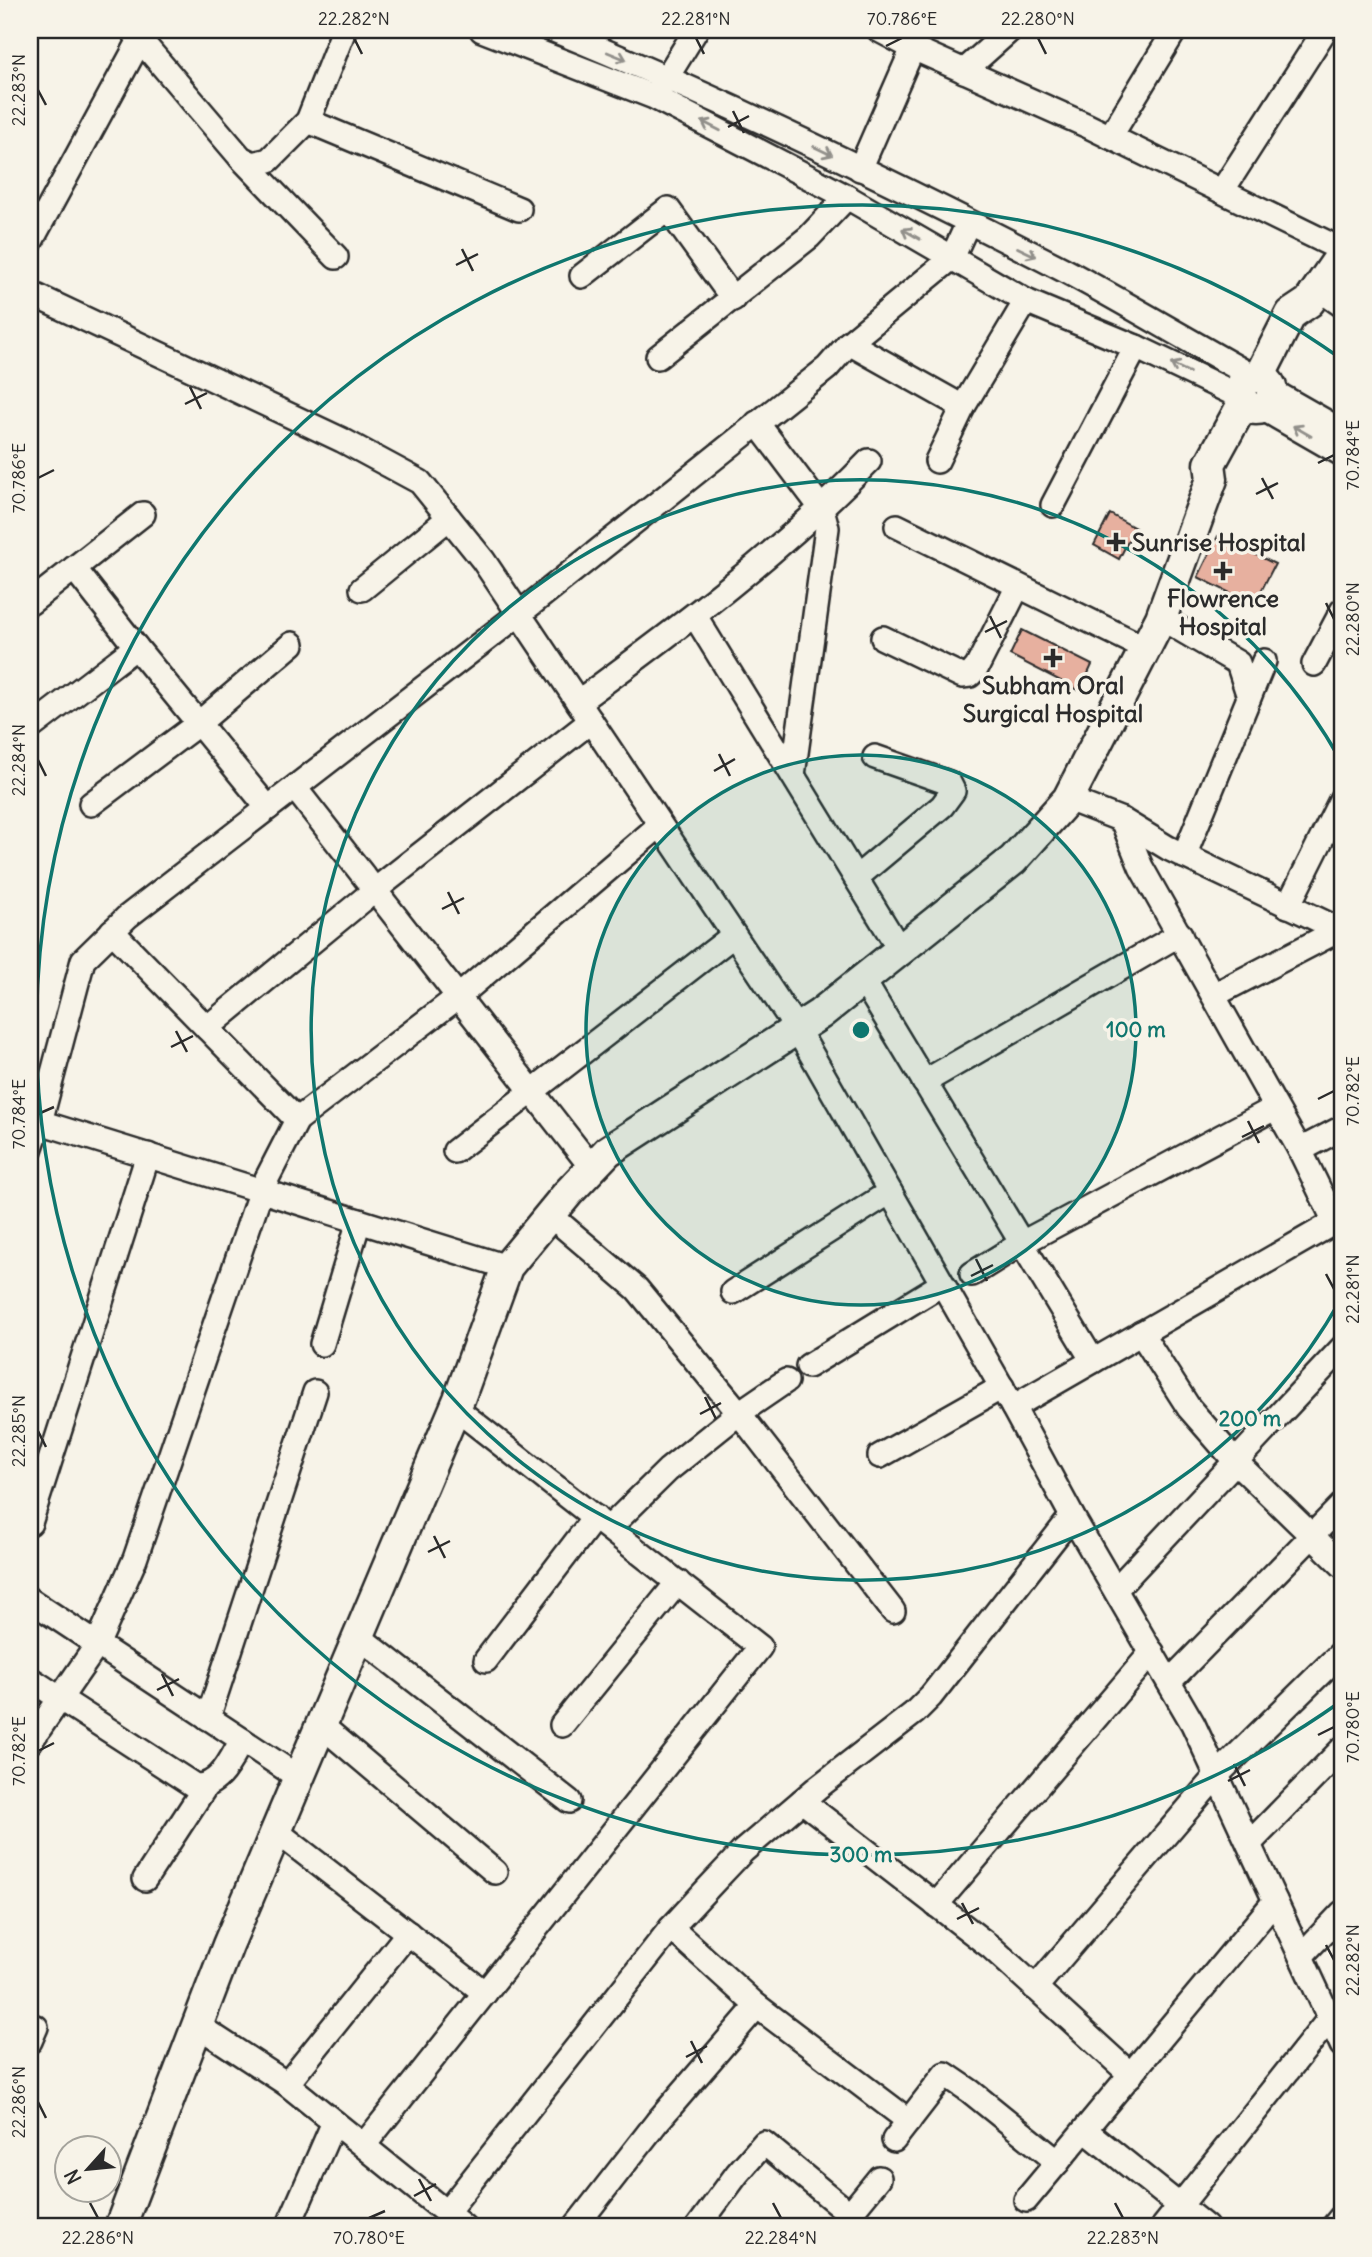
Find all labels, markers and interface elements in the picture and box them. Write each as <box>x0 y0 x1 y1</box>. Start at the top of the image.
text: 22.282°N <box>318 7 390 30</box>
text: 22.281°N <box>661 7 731 30</box>
text: 70.786°E <box>867 7 937 30</box>
text: 22.280°N <box>1001 7 1075 30</box>
one-way arrow <box>606 50 627 63</box>
text: 22.283°N <box>7 54 30 126</box>
one-way arrow <box>701 119 721 133</box>
one-way arrow <box>812 145 833 159</box>
one-way arrow <box>901 227 921 241</box>
one-way arrow <box>1016 246 1037 260</box>
one-way arrow <box>1169 361 1191 374</box>
text: 70.784°E <box>1341 420 1364 490</box>
one-way arrow <box>1293 424 1313 438</box>
text: 70.786°E <box>7 443 30 513</box>
place label: Sunrise Hospital <box>1132 527 1306 557</box>
marker: Sunrise Hospital <box>1106 532 1126 552</box>
marker: Flowrence Hospital <box>1213 561 1233 581</box>
text: 22.280°N <box>1341 582 1364 656</box>
place label: Flowrence Hospital <box>1167 583 1279 641</box>
marker: Subham Oral Surgical Hospital <box>1043 648 1063 668</box>
place label: Subham Oral Surgical Hospital <box>963 670 1143 728</box>
text: 22.284°N <box>7 724 30 796</box>
text: 100 m <box>1106 1016 1166 1043</box>
centre of rings <box>849 1018 873 1042</box>
text: 70.782°E <box>1341 1056 1364 1126</box>
text: 70.784°E <box>7 1079 30 1149</box>
text: 22.281°N <box>1341 1254 1364 1324</box>
text: 22.285°N <box>7 1395 30 1467</box>
text: 200 m <box>1219 1405 1282 1432</box>
text: 70.780°E <box>1341 1691 1364 1763</box>
text: 70.782°E <box>7 1716 30 1786</box>
text: 300 m <box>830 1841 893 1868</box>
text: 22.282°N <box>1341 1924 1364 1996</box>
text: 22.286°N <box>7 2066 30 2138</box>
north arrow <box>52 2134 122 2204</box>
text: N <box>59 2165 87 2188</box>
text: 22.286°N <box>62 2226 134 2249</box>
text: 70.780°E <box>333 2226 405 2249</box>
text: 22.284°N <box>745 2226 817 2249</box>
text: 22.283°N <box>1087 2226 1159 2249</box>

